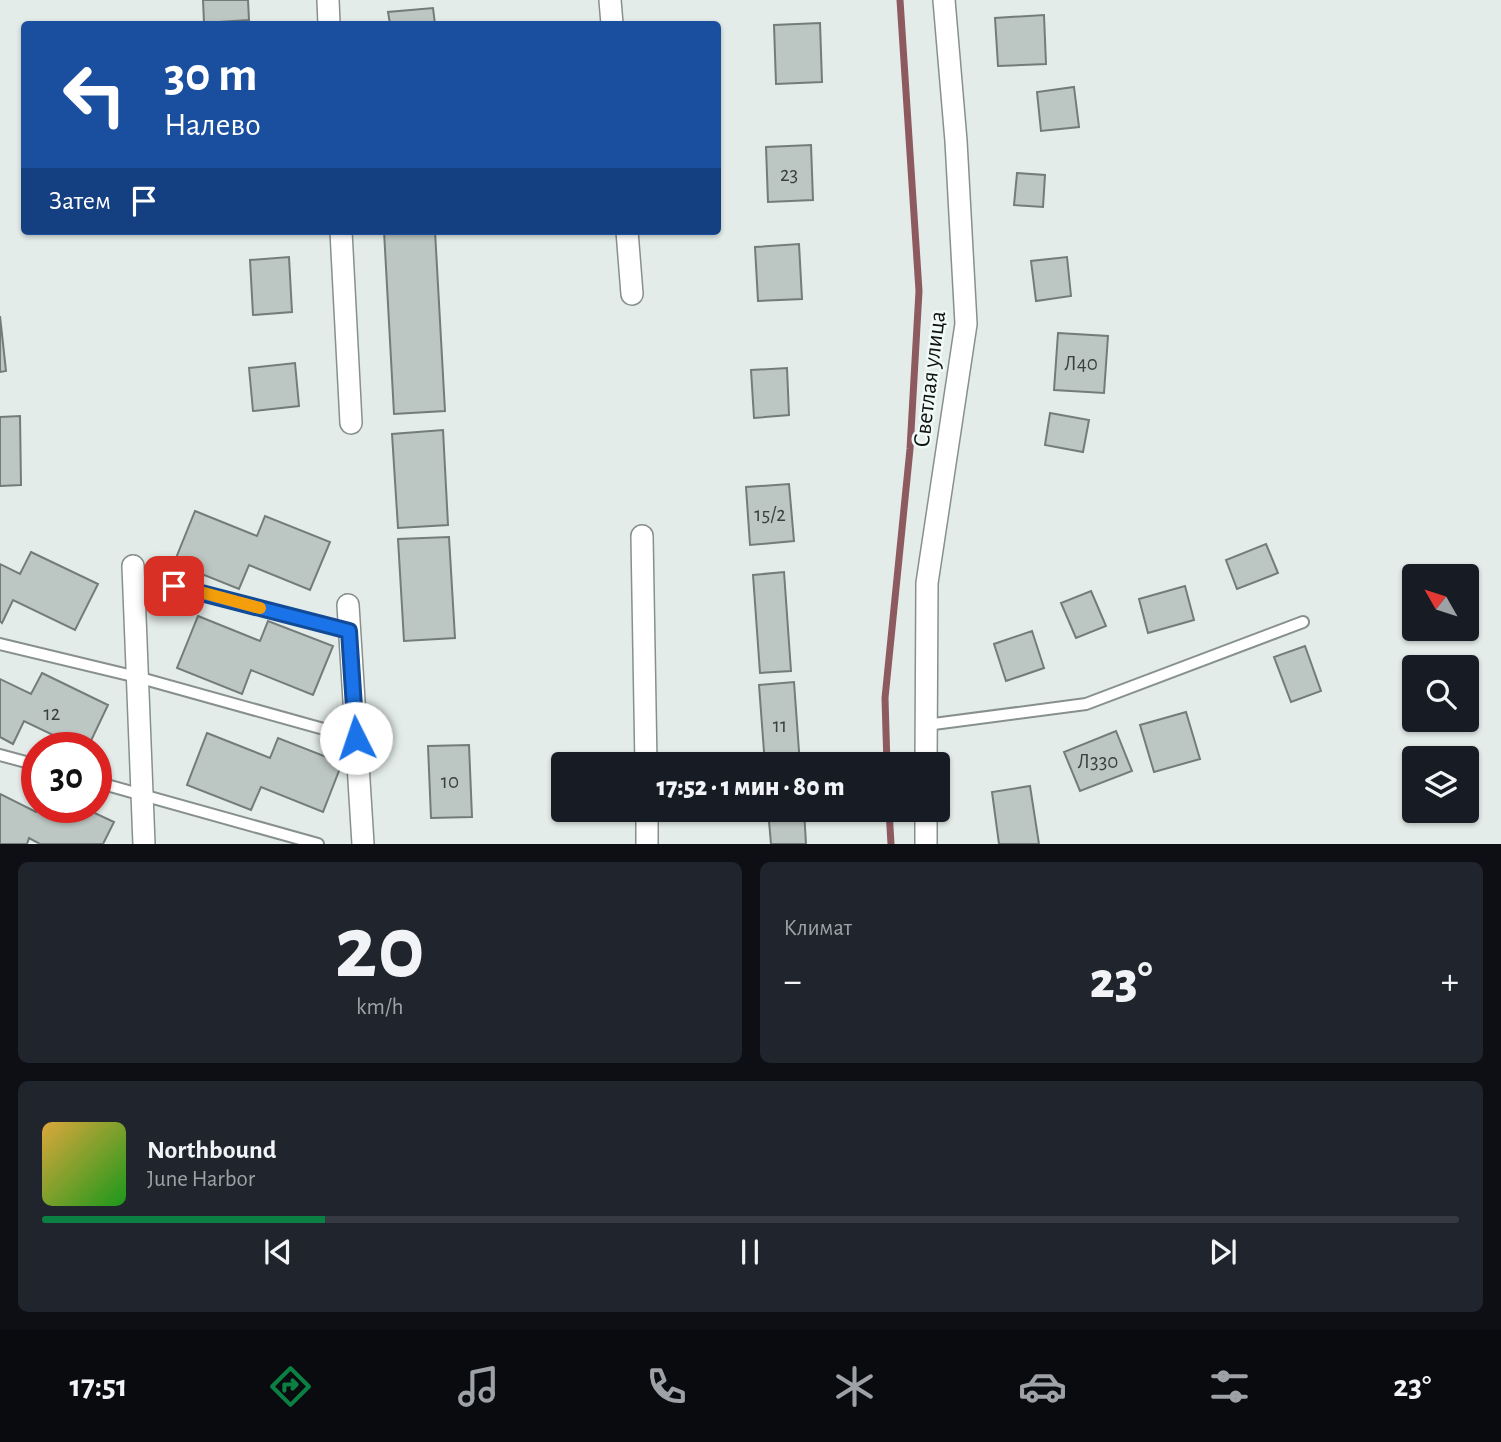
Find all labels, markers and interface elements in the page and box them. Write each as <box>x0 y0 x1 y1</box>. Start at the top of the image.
icon: left <box>49 49 140 140</box>
text: 30 m <box>164 51 258 100</box>
text: Налево <box>164 109 261 141</box>
house number: 23 <box>780 164 798 185</box>
icon: arrive <box>125 182 163 220</box>
text: Затем <box>49 188 111 214</box>
street label: Светлая улица <box>910 309 950 449</box>
house number: Л40 <box>1064 353 1098 374</box>
house number: 15/2 <box>754 504 786 525</box>
pin <box>144 556 204 616</box>
north arrow <box>1402 564 1479 640</box>
map controls <box>1402 564 1479 823</box>
icon: arrive <box>155 567 193 605</box>
button: search <box>1402 655 1479 732</box>
position arrow <box>319 701 393 775</box>
house number: 12 <box>44 703 60 724</box>
house number: 11 <box>773 715 787 736</box>
speed limit sign: 30 <box>21 732 112 823</box>
button: layers <box>1402 746 1479 823</box>
house number: Л330 <box>1078 751 1118 772</box>
house number: 10 <box>441 771 459 792</box>
text: 17:52 · 1 мин · 80 m <box>657 774 844 800</box>
text: 20 <box>335 903 425 994</box>
text: Климат <box>784 917 852 940</box>
text: 23° <box>1090 955 1153 1007</box>
text: − <box>784 963 802 1001</box>
text: + <box>1441 963 1459 1001</box>
text: km/h <box>356 996 403 1019</box>
text: Northbound <box>147 1137 276 1163</box>
text: June Harbor <box>147 1168 255 1191</box>
icon: previous <box>259 1233 297 1271</box>
icon: pause <box>731 1233 769 1271</box>
icon: next <box>1204 1233 1242 1271</box>
icon: directions <box>266 1362 315 1411</box>
icon: music <box>454 1362 503 1411</box>
icon: phone <box>642 1362 691 1411</box>
icon: climate <box>830 1362 879 1411</box>
icon: car <box>1018 1362 1067 1411</box>
icon: filters <box>1205 1362 1254 1411</box>
text: 17:51 <box>69 1370 127 1402</box>
text: 23° <box>1393 1370 1431 1402</box>

